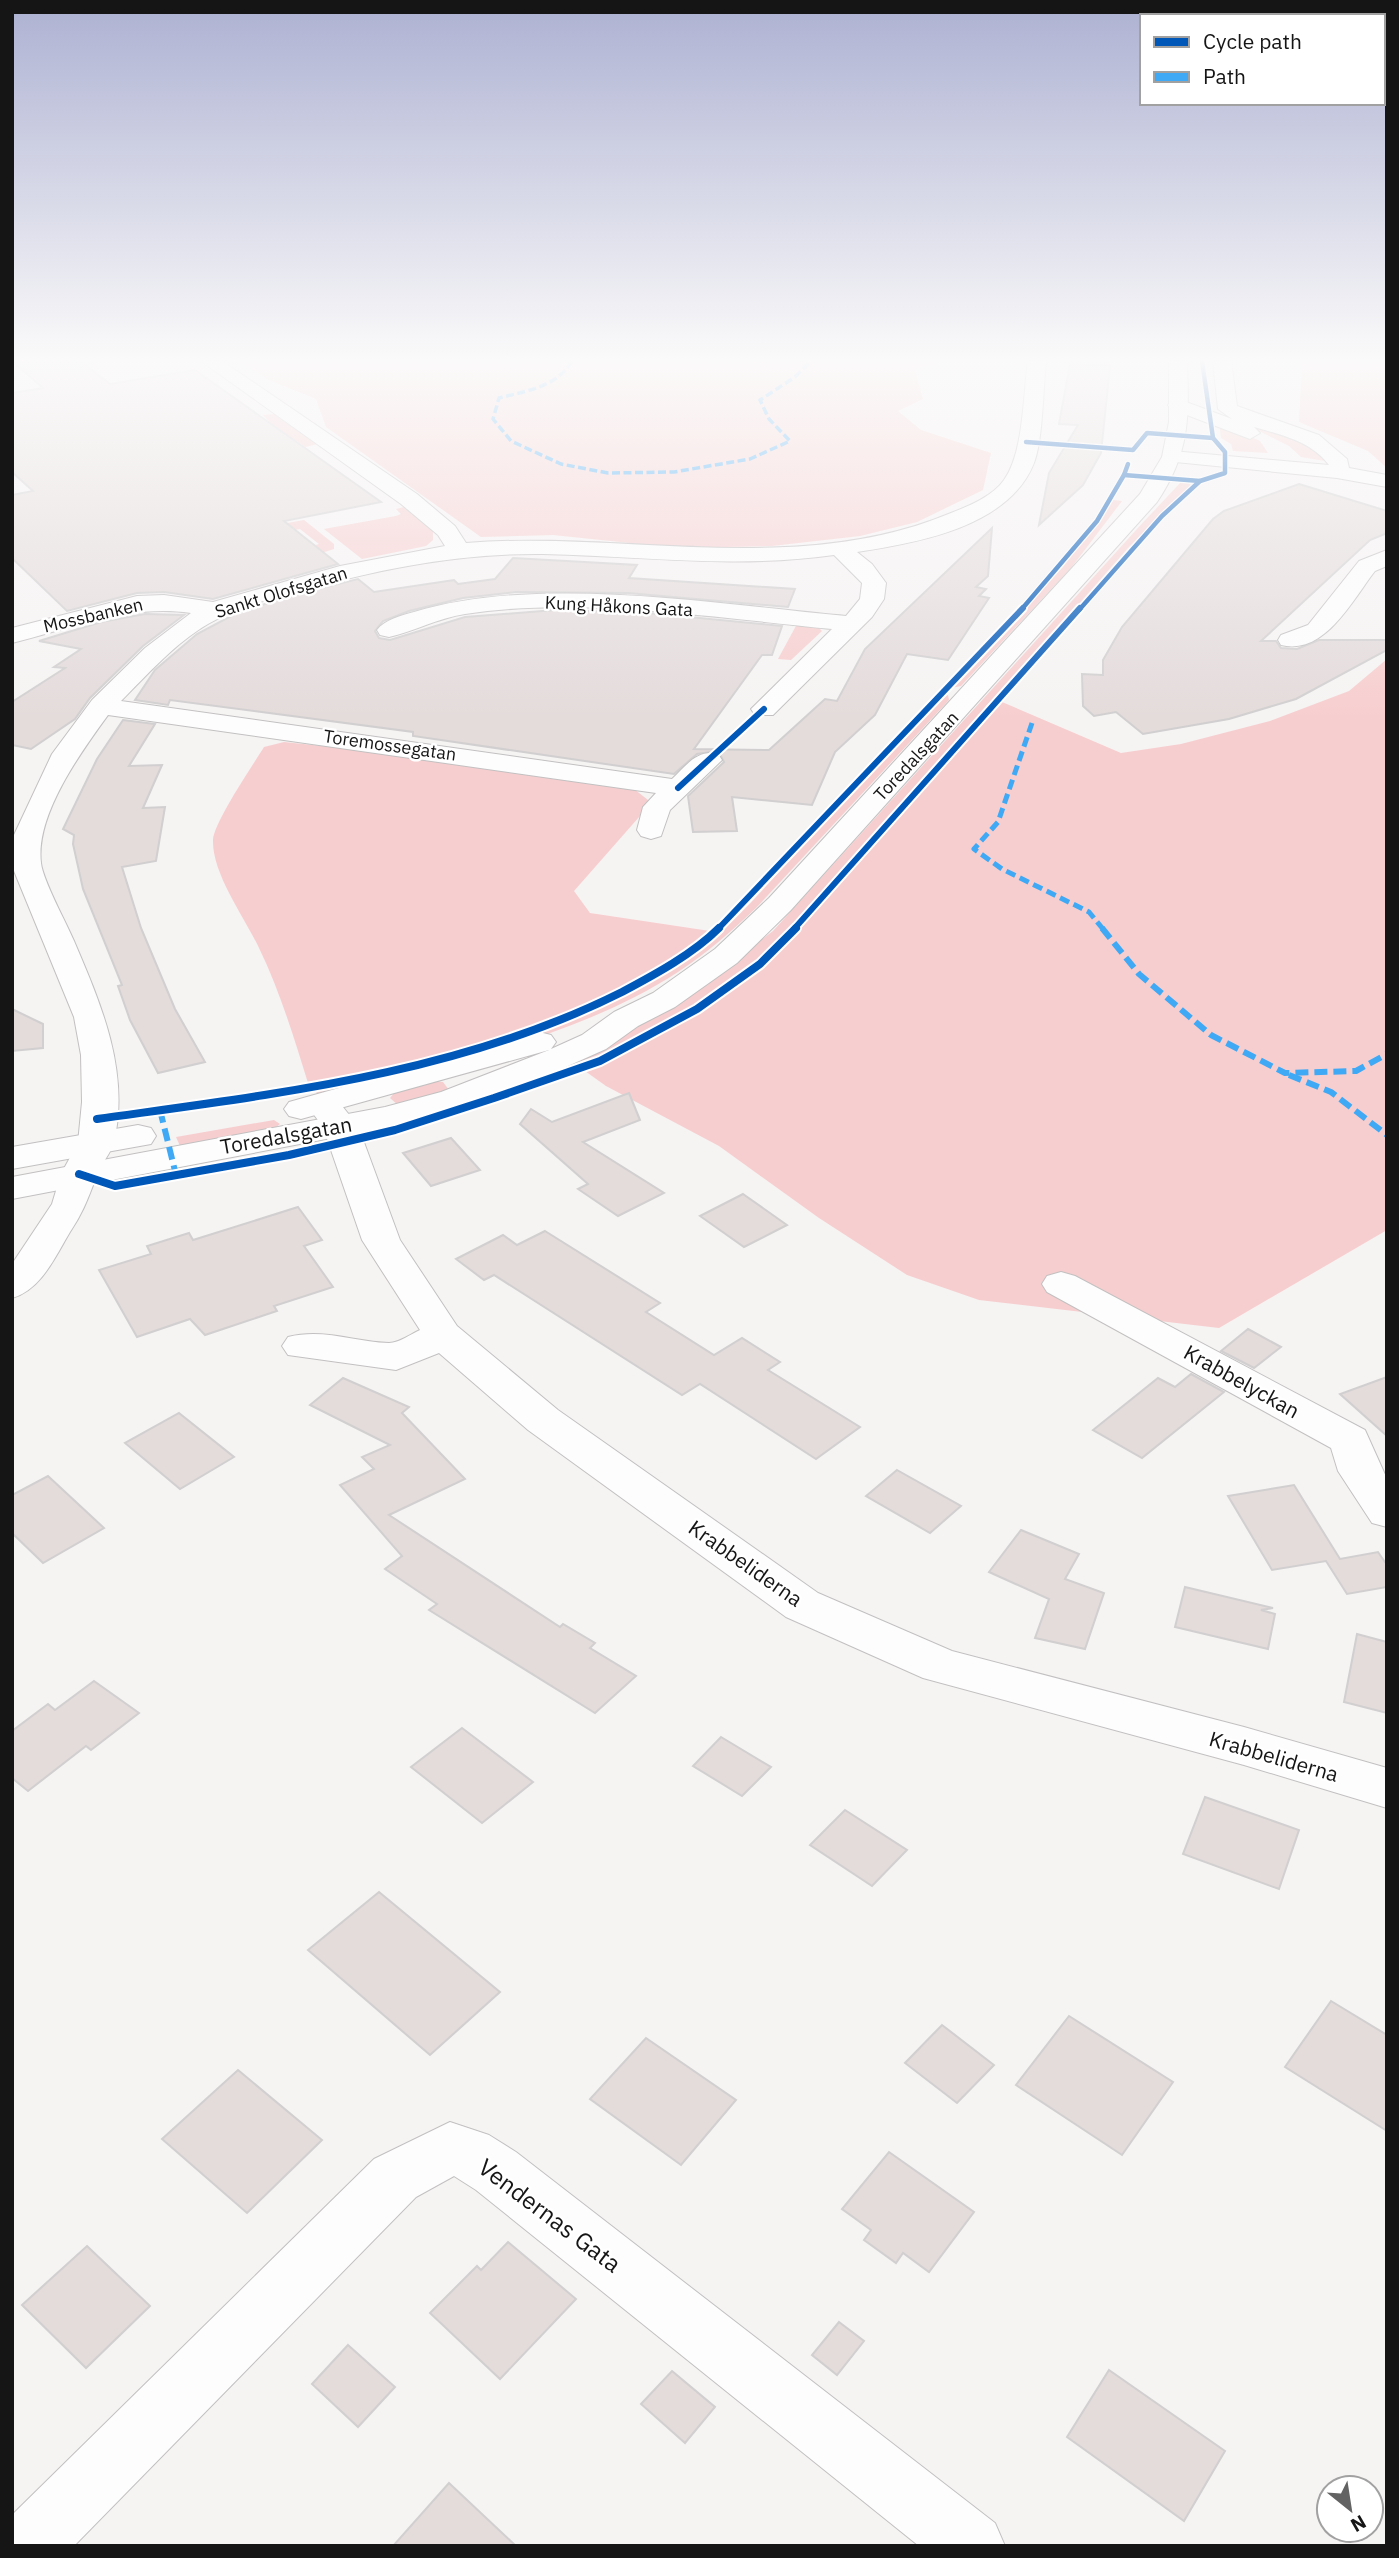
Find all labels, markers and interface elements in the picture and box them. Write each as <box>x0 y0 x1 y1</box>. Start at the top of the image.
legend <box>1140 14 1385 105</box>
text: Cycle path <box>1203 27 1302 55</box>
text: Path <box>1203 62 1246 90</box>
street label: Sankt Olofsgatan <box>212 561 350 623</box>
street label: Kung Håkons Gata <box>544 591 694 621</box>
street label: Mossbanken <box>41 592 145 638</box>
street label: Toredalsgatan <box>869 706 963 806</box>
street label: Toremossegatan <box>322 724 458 766</box>
street label: Toredalsgatan <box>218 1110 354 1160</box>
street label: Krabbelyckan <box>1179 1338 1305 1424</box>
street label: Krabbeliderna <box>683 1513 809 1613</box>
street label: Krabbeliderna <box>1206 1724 1342 1788</box>
street label: Vendernas Gata <box>472 2151 628 2279</box>
north arrow <box>1315 2474 1385 2544</box>
text: N <box>1347 2510 1370 2538</box>

